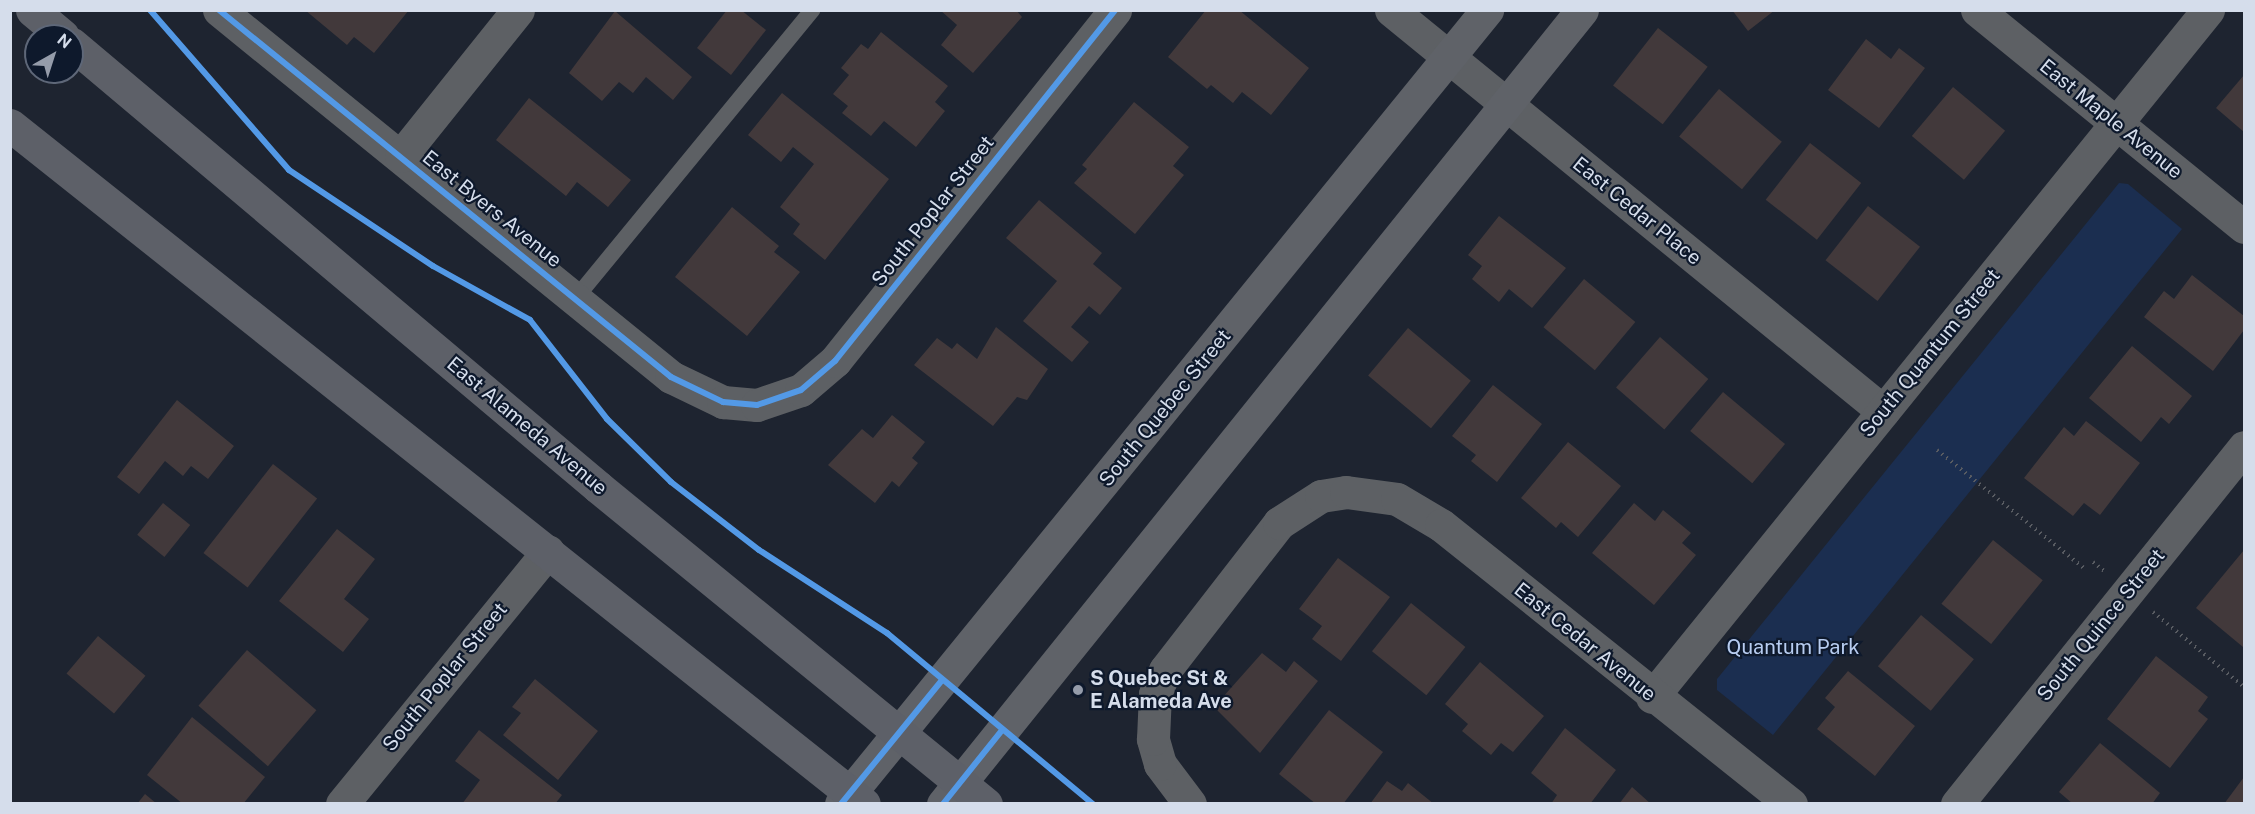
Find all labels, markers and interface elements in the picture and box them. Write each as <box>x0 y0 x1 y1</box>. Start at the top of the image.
north arrow <box>24 24 84 84</box>
text: N <box>54 30 75 52</box>
street label: East Maple Avenue <box>2035 54 2187 184</box>
street label: South Poplar Street <box>867 131 999 291</box>
street label: East Byers Avenue <box>417 145 567 273</box>
street label: East Cedar Place <box>1568 152 1706 270</box>
street label: South Quantum Street <box>1855 264 2005 442</box>
street label: South Quebec Street <box>1094 324 1236 492</box>
street label: East Alameda Avenue <box>442 352 612 500</box>
street label: South Quince Street <box>2032 544 2170 706</box>
street label: East Cedar Avenue <box>1509 578 1661 706</box>
street label: South Poplar Street <box>378 598 512 756</box>
park label: Quantum Park <box>1727 635 1859 659</box>
place label: S Quebec St & E Alameda Ave <box>1090 666 1232 713</box>
marker: S Quebec St & E Alameda Ave <box>1071 683 1085 697</box>

